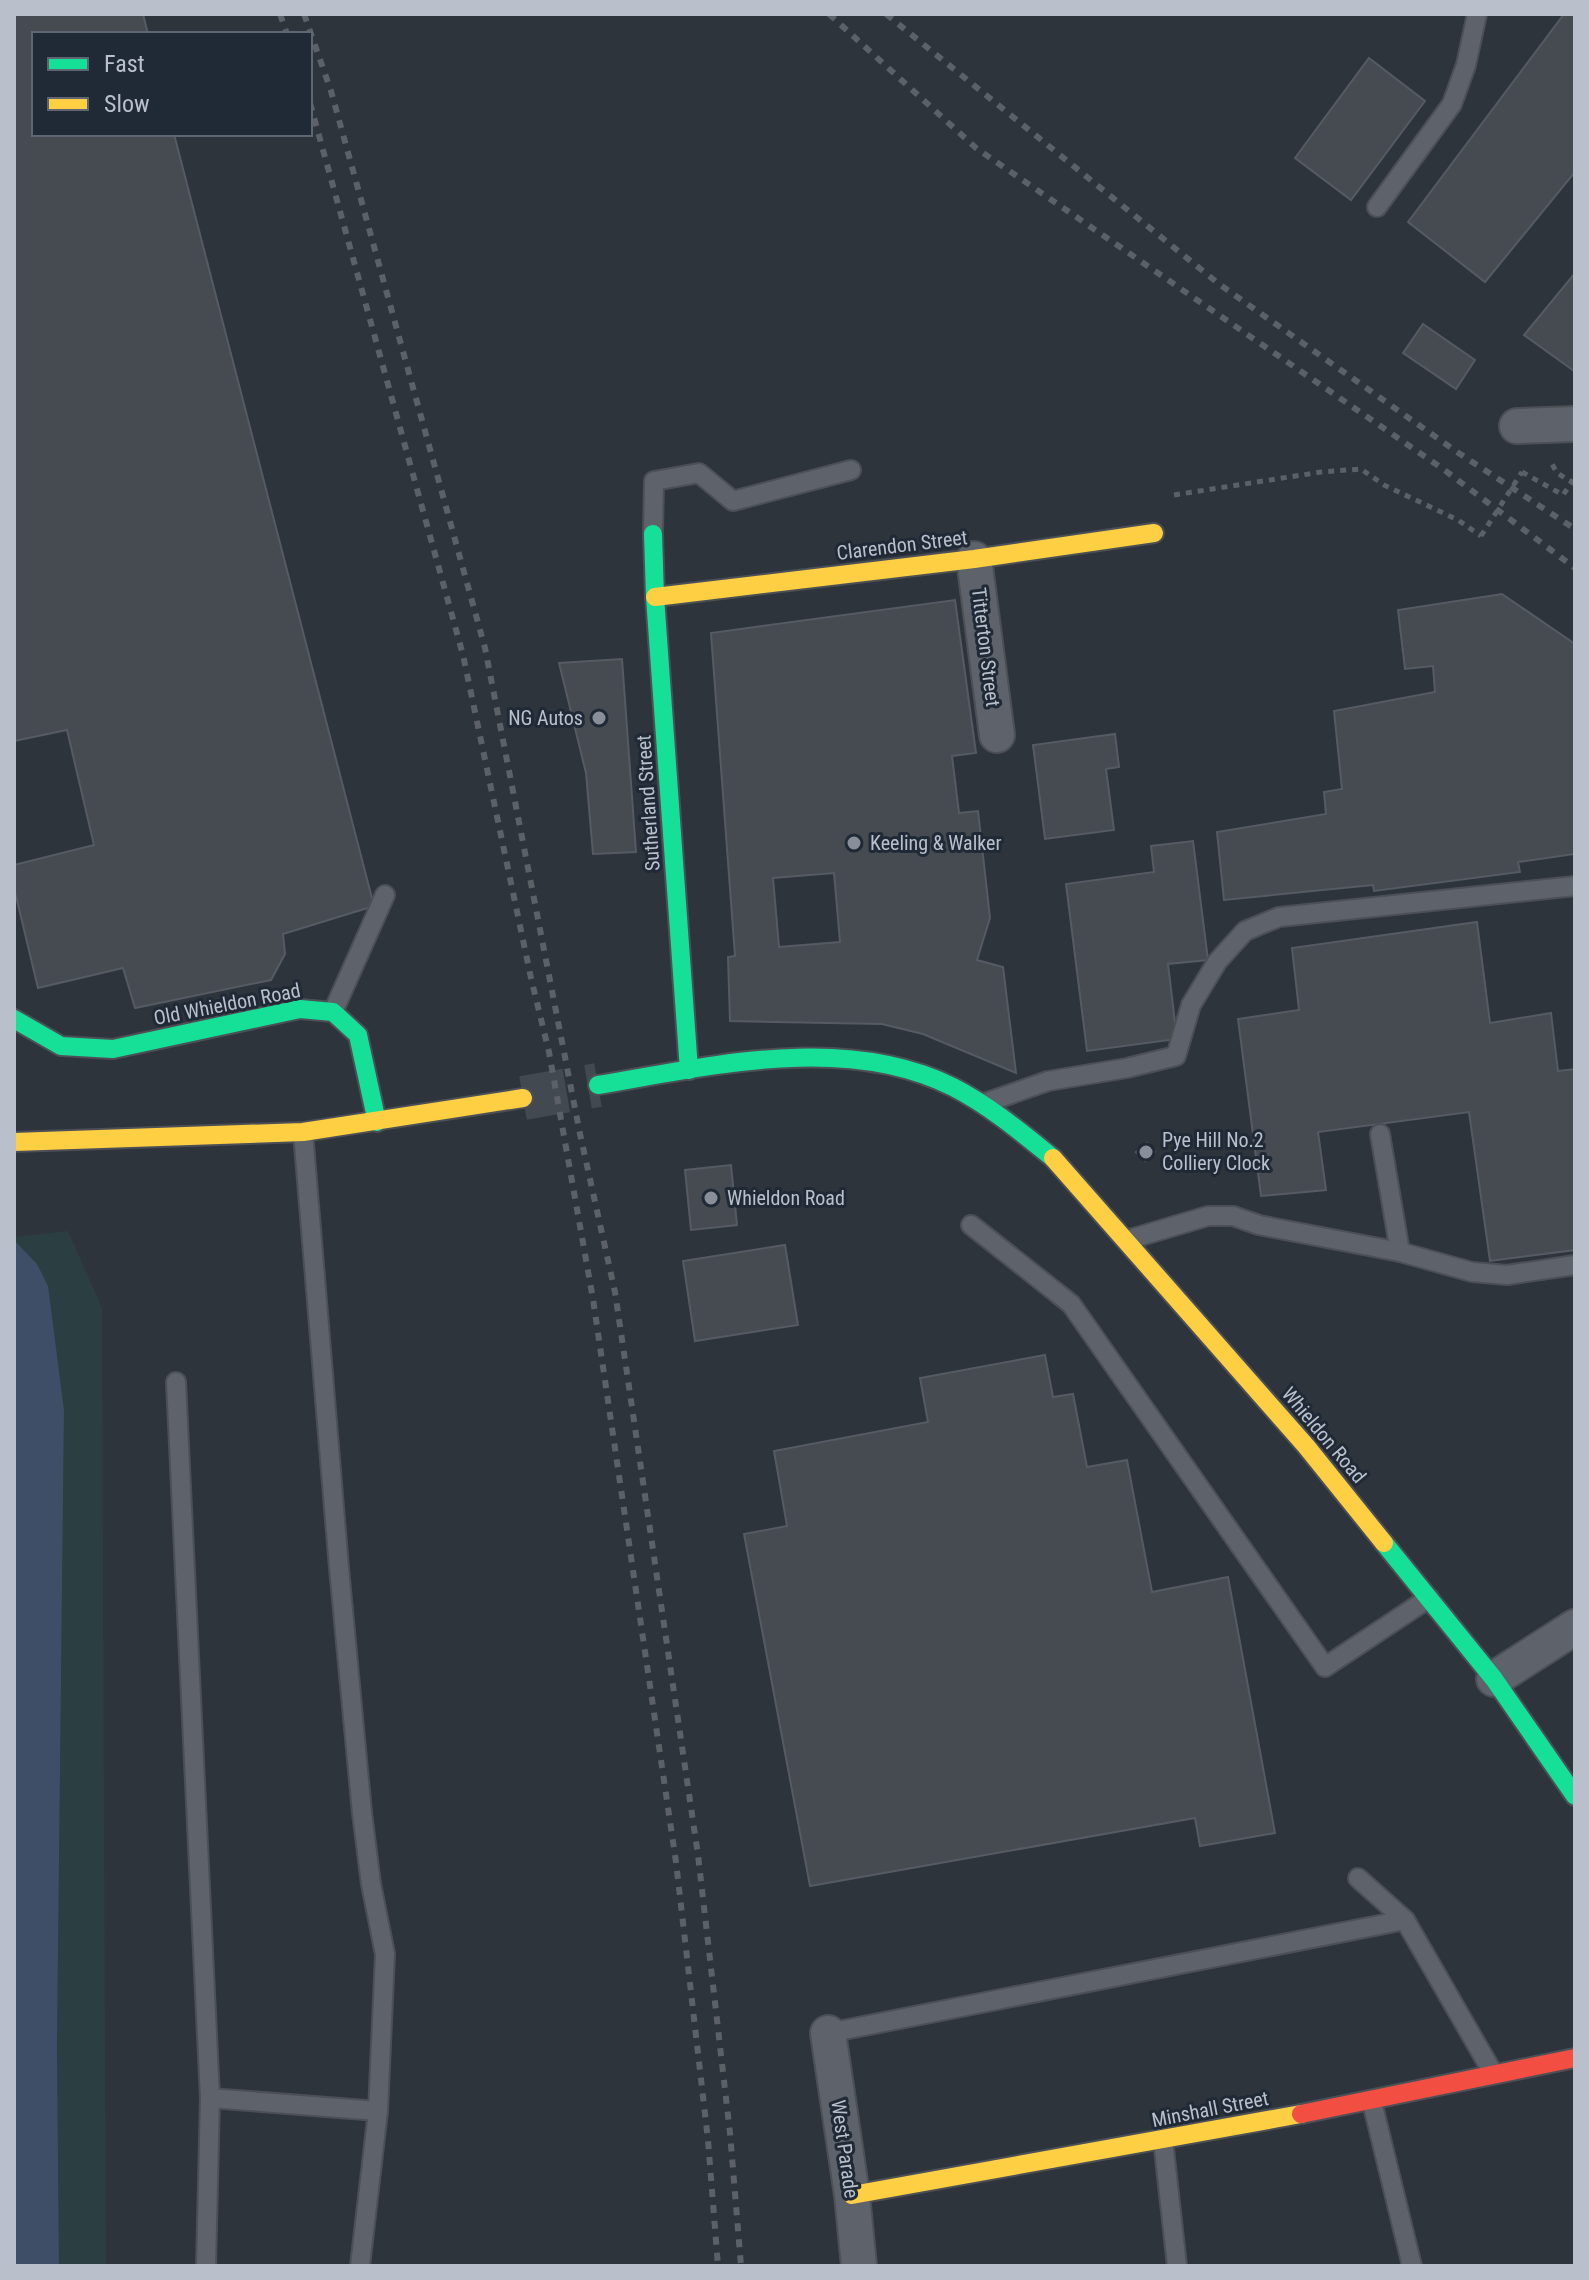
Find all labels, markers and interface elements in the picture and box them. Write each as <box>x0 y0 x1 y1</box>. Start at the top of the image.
legend <box>32 32 312 136</box>
text: Fast <box>104 50 145 78</box>
text: Slow <box>104 90 150 118</box>
street label: Clarendon Street <box>835 525 969 565</box>
street label: Titterton Street <box>967 586 1005 708</box>
place label: NG Autos <box>508 706 583 730</box>
marker: NG Autos <box>590 709 608 727</box>
street label: Sutherland Street <box>631 734 665 872</box>
place label: Keeling & Walker <box>870 831 1002 855</box>
marker: Keeling & Walker <box>845 834 863 852</box>
street label: Old Whieldon Road <box>152 978 302 1030</box>
place label: Pye Hill No.2 Colliery Clock <box>1162 1128 1270 1175</box>
marker: Pye Hill No.2 Colliery Clock <box>1137 1143 1155 1161</box>
place label: Whieldon Road <box>727 1186 845 1210</box>
marker: Whieldon Road <box>702 1189 720 1207</box>
street label: Whieldon Road <box>1277 1382 1371 1488</box>
street label: Minshall Street <box>1150 2086 1270 2132</box>
street label: West Parade <box>826 2098 864 2200</box>

